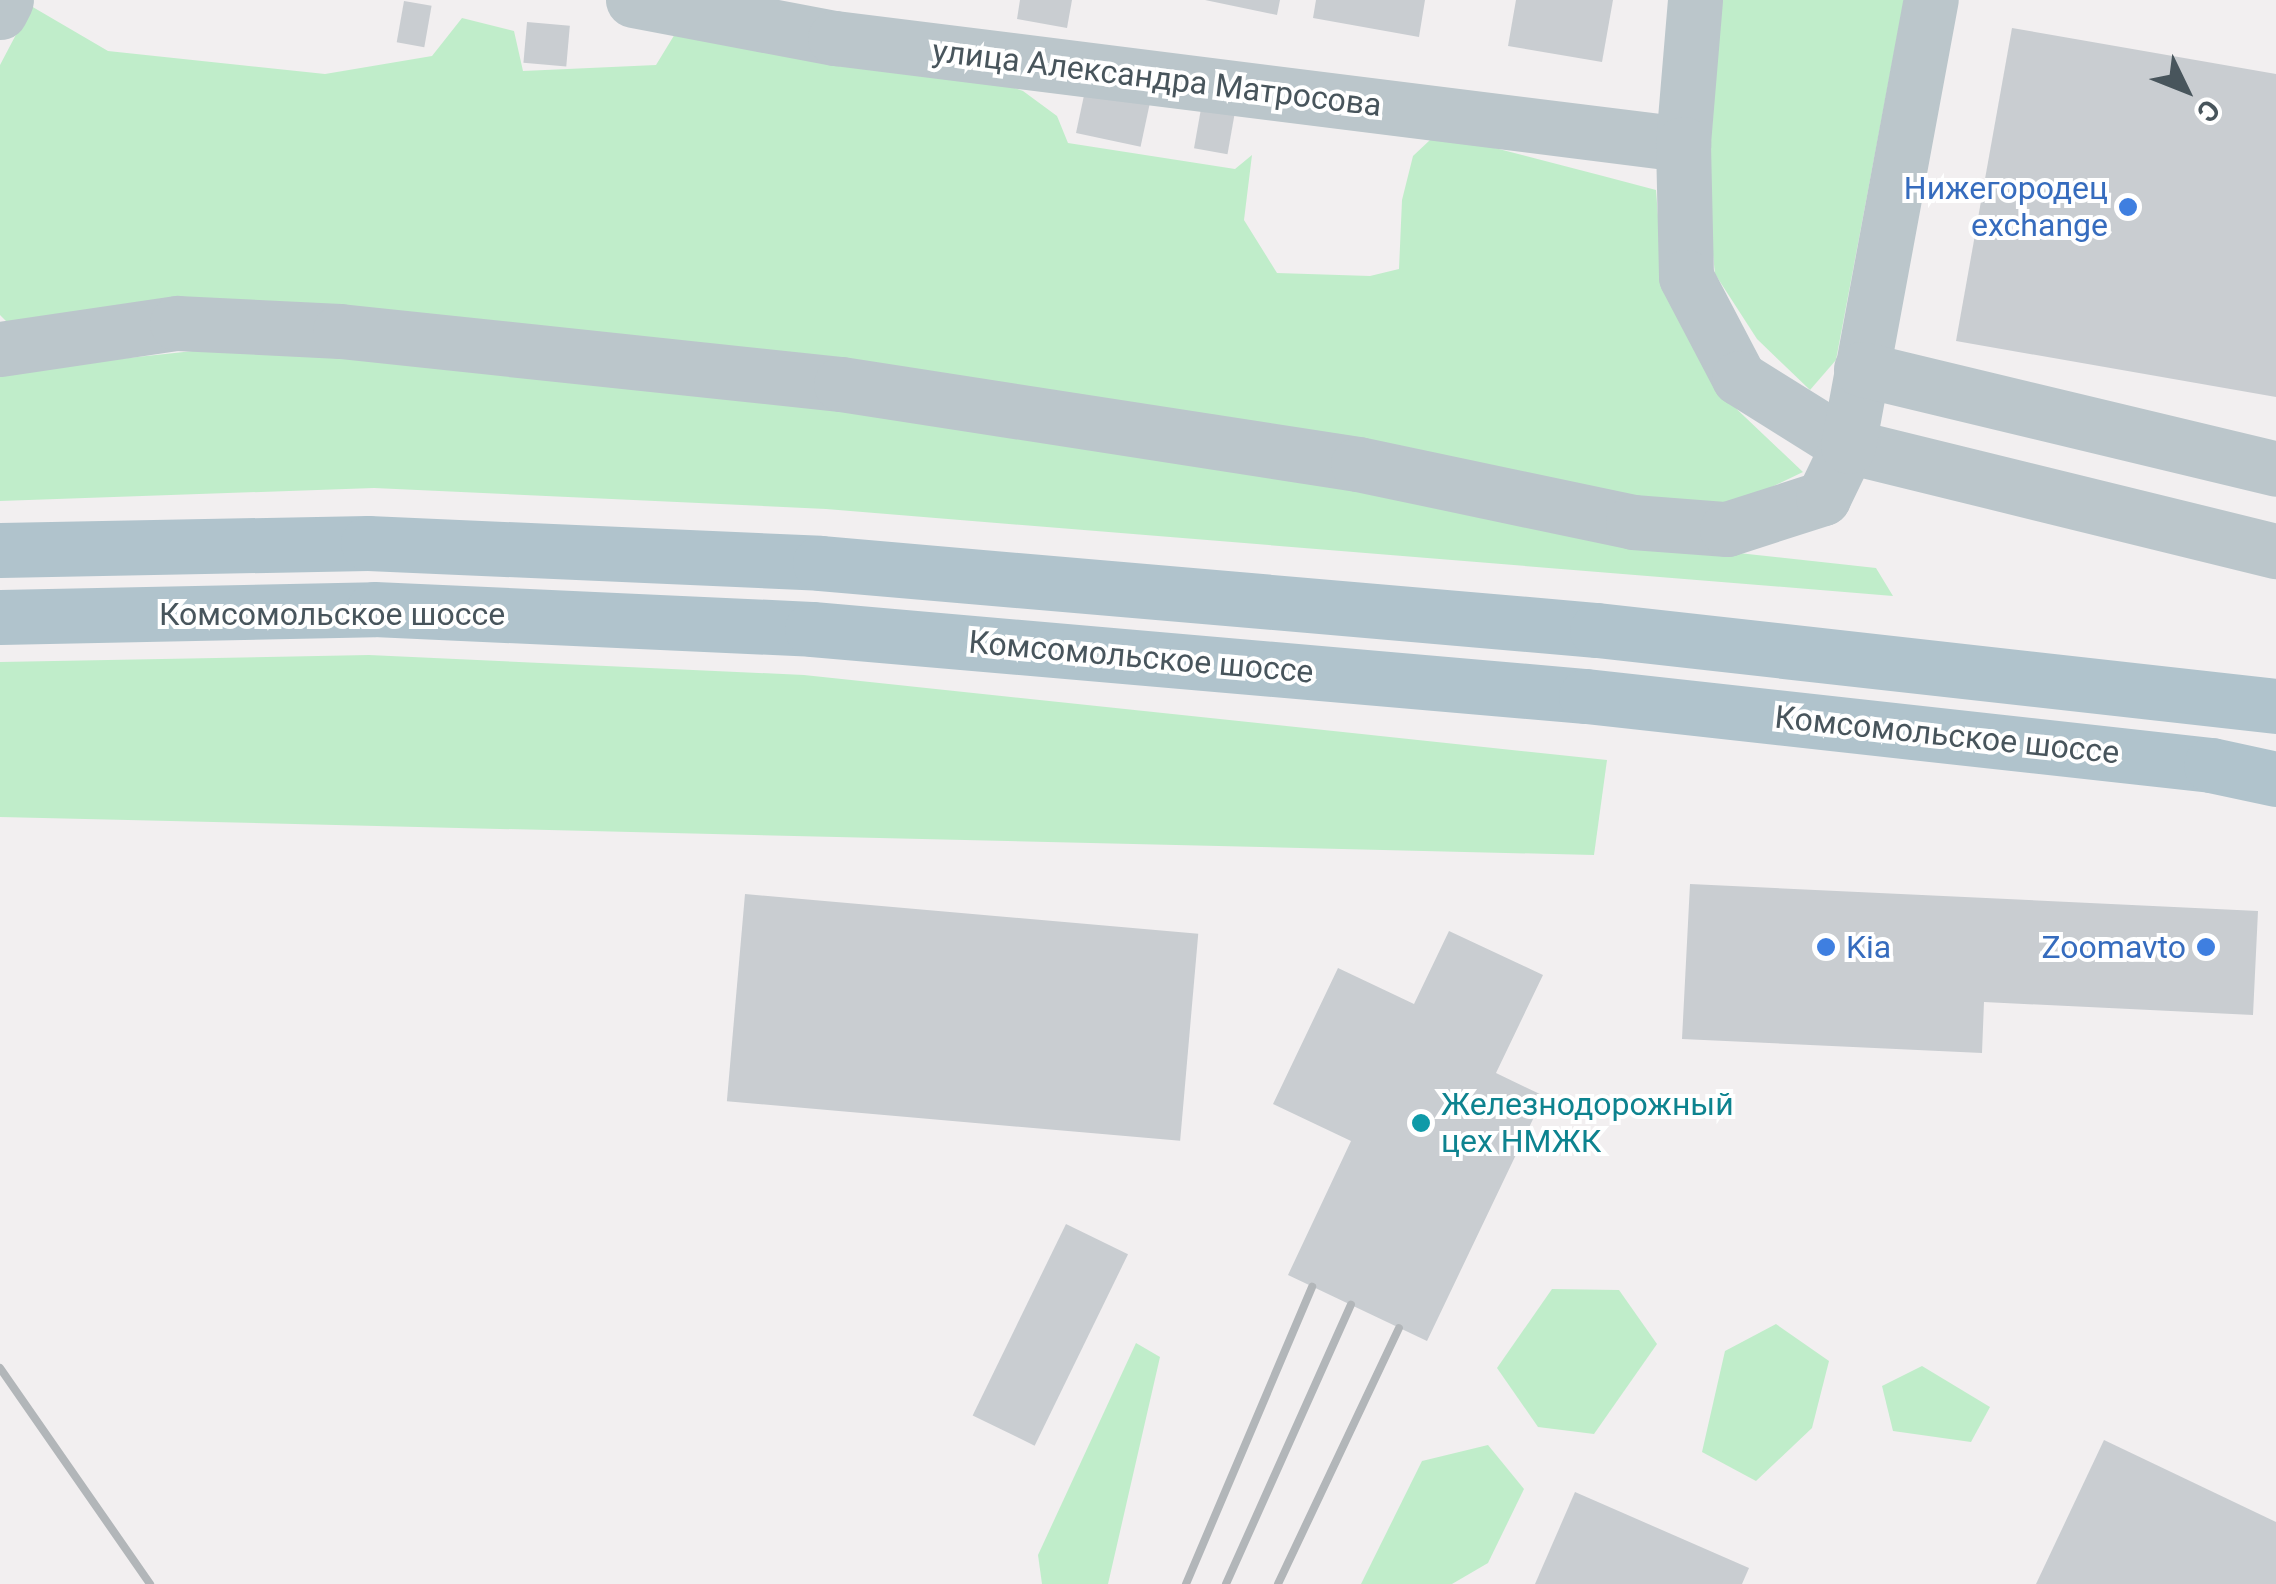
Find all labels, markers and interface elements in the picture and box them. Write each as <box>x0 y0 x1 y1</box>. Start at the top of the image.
street label: улица Александра Матросова <box>930 31 1384 125</box>
north arrow <box>2136 40 2236 140</box>
text: С <box>2190 93 2227 129</box>
place label: Нижегородец exchange <box>1904 170 2108 245</box>
marker: Нижегородец exchange <box>2117 196 2139 218</box>
street label: Комсомольское шоссе <box>159 595 505 633</box>
street label: Комсомольское шоссе <box>967 623 1315 691</box>
street label: Комсомольское шоссе <box>1773 698 2121 772</box>
place label: Kia <box>1846 928 1891 966</box>
place label: Zoomavto <box>2042 928 2186 966</box>
marker: Kia <box>1815 936 1837 958</box>
marker: Zoomavto <box>2195 936 2217 958</box>
place label: Железнодорожный цех НМЖК <box>1441 1086 1734 1161</box>
marker: Железнодорожный цех НМЖК <box>1410 1112 1432 1134</box>

